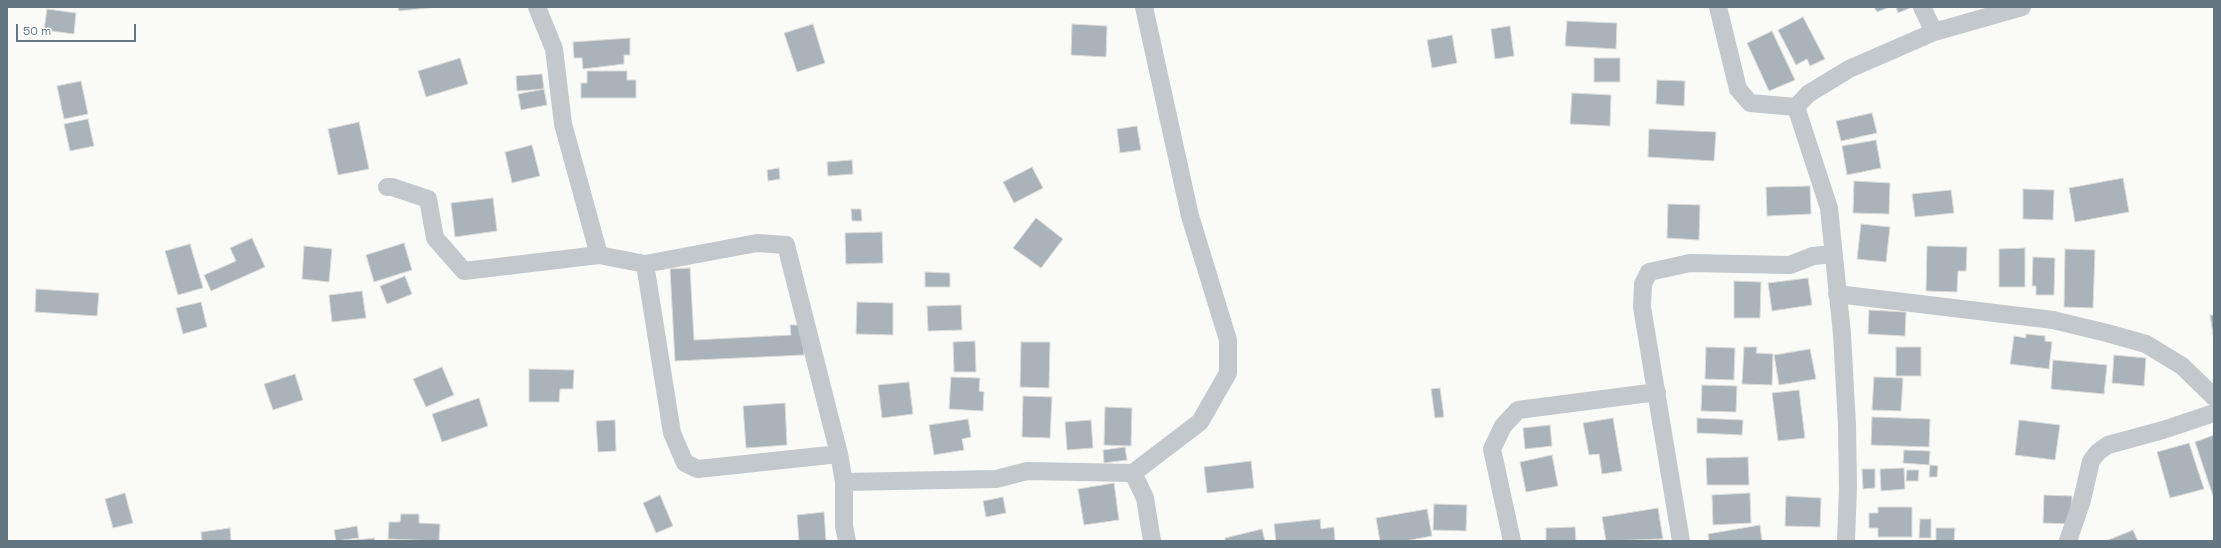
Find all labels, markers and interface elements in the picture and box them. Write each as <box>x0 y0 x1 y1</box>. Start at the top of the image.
scale bar <box>18 16 138 42</box>
text: 50 m <box>23 23 51 39</box>

